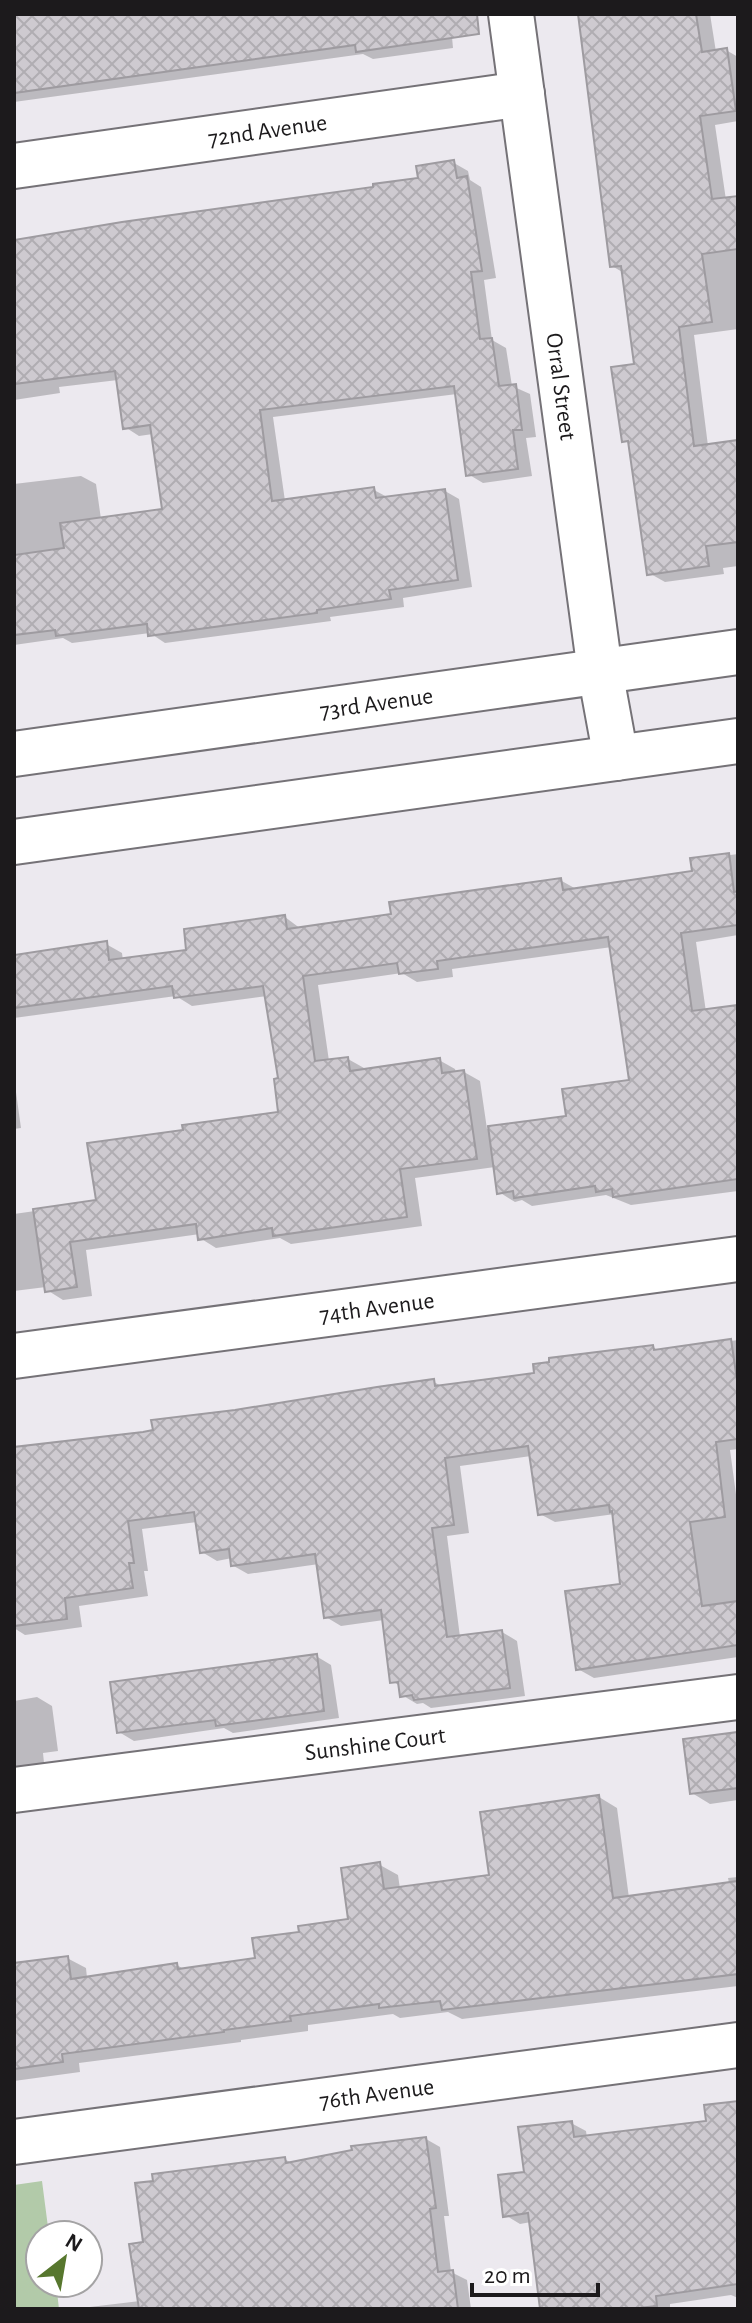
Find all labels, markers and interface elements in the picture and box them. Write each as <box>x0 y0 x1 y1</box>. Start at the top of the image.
street label: 72nd Avenue <box>207 111 329 151</box>
street label: Orral Street <box>541 332 580 442</box>
street label: 73rd Avenue <box>318 684 435 724</box>
street label: 74th Avenue <box>318 1289 436 1328</box>
street label: Sunshine Court <box>303 1724 447 1766</box>
street label: 76th Avenue <box>318 2075 436 2114</box>
north arrow <box>24 2219 104 2299</box>
text: N <box>62 2229 86 2256</box>
scale bar <box>472 2247 598 2297</box>
text: 20 m <box>484 2264 531 2288</box>

